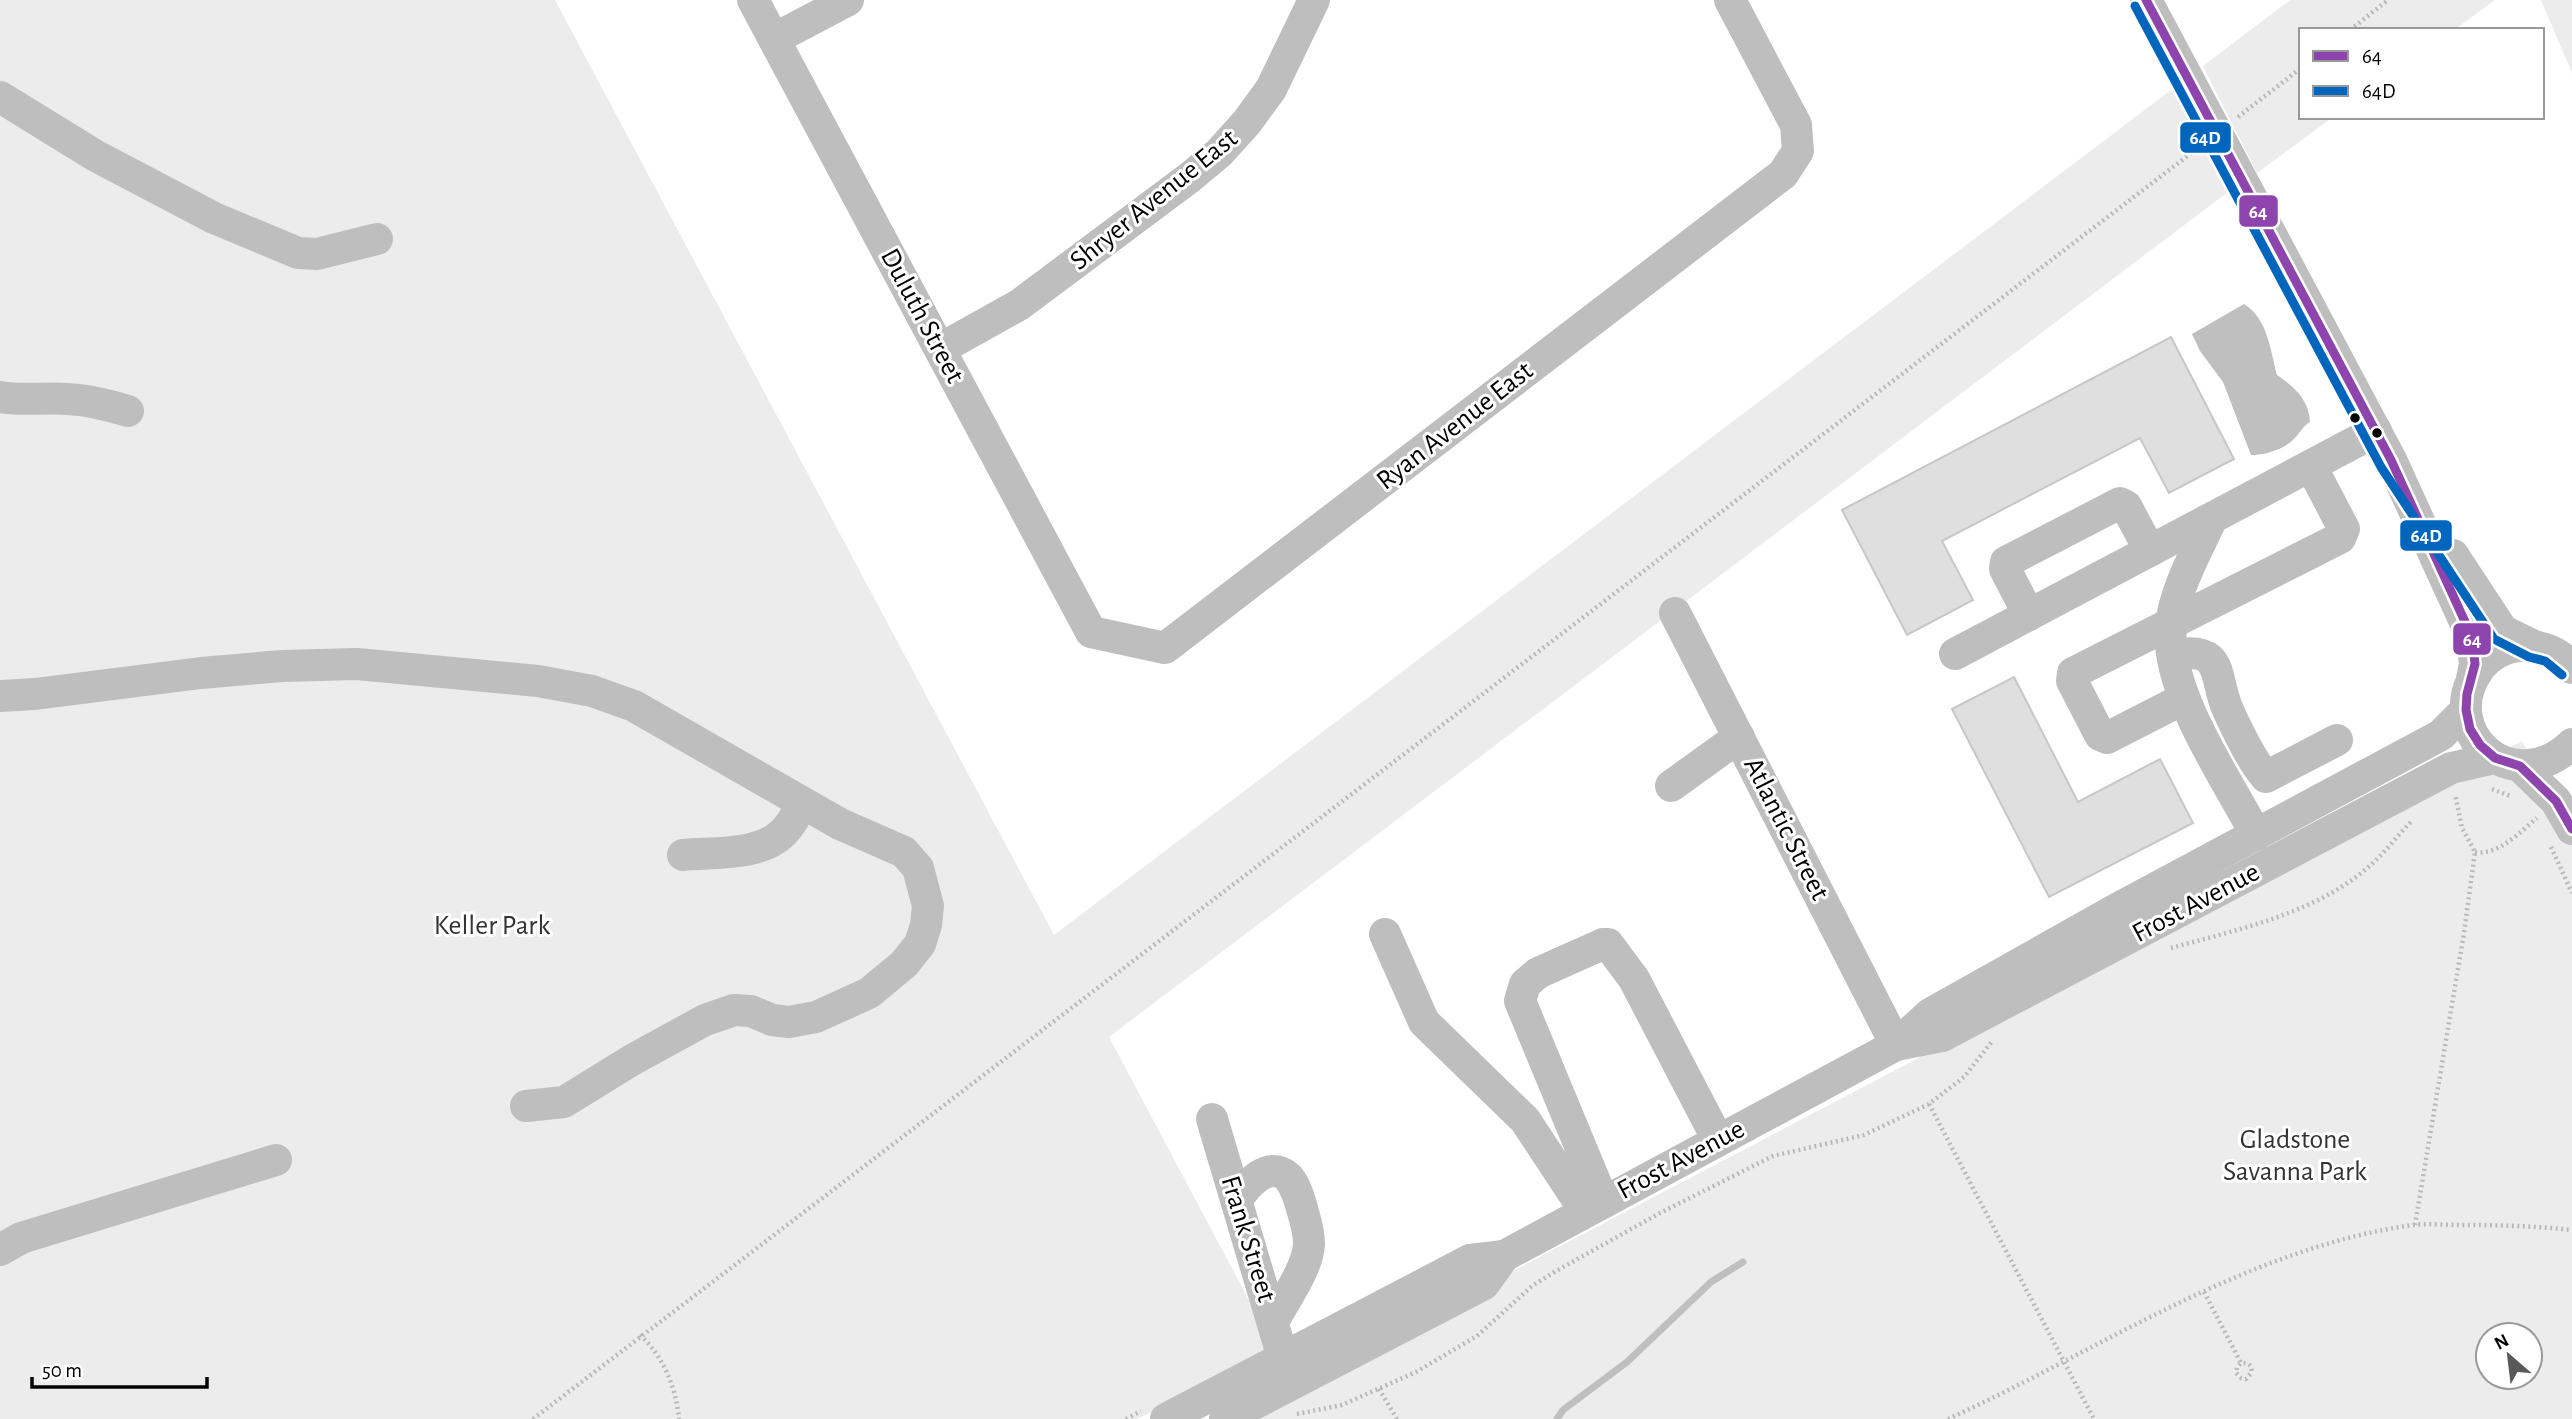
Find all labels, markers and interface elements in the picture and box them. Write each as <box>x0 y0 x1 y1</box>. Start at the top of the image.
legend <box>2299 28 2544 119</box>
text: 64 <box>2362 46 2382 67</box>
text: 64D <box>2362 81 2396 102</box>
line badge: 64D <box>2179 121 2232 154</box>
street label: Shryer Avenue East <box>1065 124 1243 276</box>
text: 64D <box>2189 129 2221 148</box>
line badge: 64 <box>2238 194 2279 228</box>
text: 64 <box>2249 203 2268 222</box>
street label: Duluth Street <box>875 244 969 388</box>
street label: Ryan Avenue East <box>1372 357 1538 495</box>
unlabelled marker <box>2348 411 2362 425</box>
unlabelled marker <box>2370 426 2384 440</box>
line badge: 64D <box>2399 519 2453 552</box>
text: 64D <box>2410 527 2442 546</box>
line badge: 64 <box>2452 622 2492 656</box>
text: 64 <box>2463 631 2482 650</box>
street label: Atlantic Street <box>1738 753 1834 905</box>
street label: Frost Avenue <box>2128 858 2264 948</box>
park label: Keller Park <box>434 912 550 940</box>
street label: Frost Avenue <box>1613 1115 1749 1205</box>
park label: Gladstone Savanna Park <box>2223 1126 2367 1186</box>
street label: Frank Street <box>1216 1173 1280 1305</box>
north arrow <box>2474 1321 2544 1391</box>
text: N <box>2491 1331 2512 1354</box>
scale bar <box>32 1346 206 1390</box>
text: 50 m <box>42 1360 82 1381</box>

